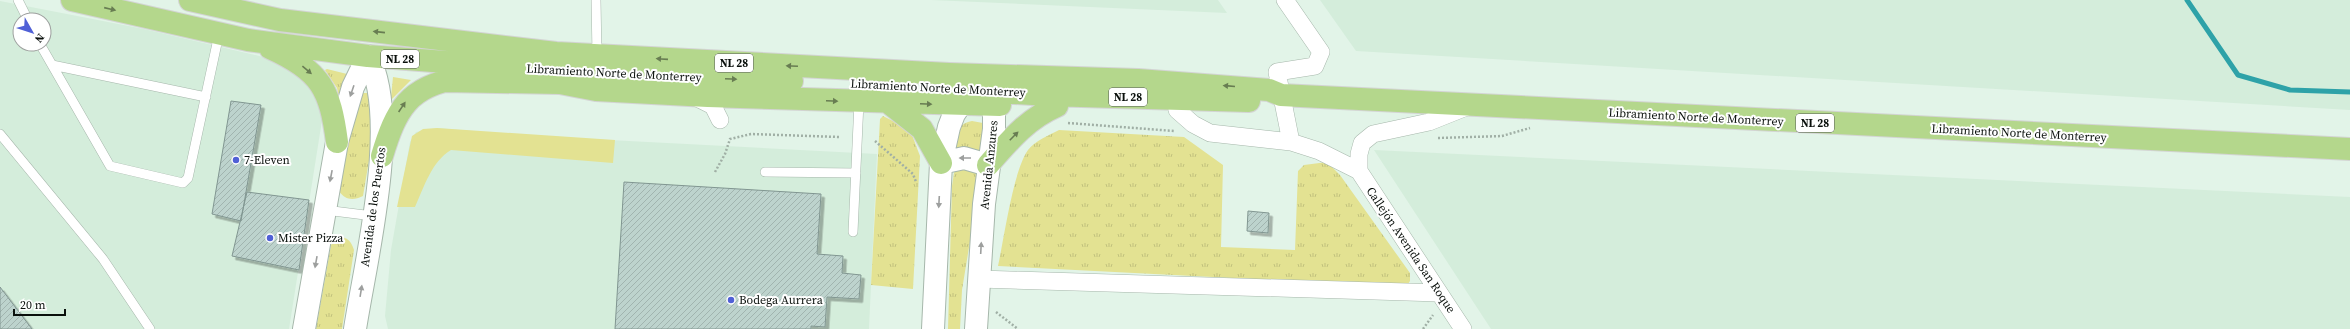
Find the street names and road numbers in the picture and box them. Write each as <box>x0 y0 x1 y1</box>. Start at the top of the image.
road number: NL 28 <box>381 50 419 68</box>
road number: NL 28 <box>715 54 753 72</box>
street label: Libramiento Norte de Monterrey <box>526 60 703 86</box>
street label: Libramiento Norte de Monterrey <box>850 75 1027 101</box>
road number: NL 28 <box>1109 88 1147 106</box>
street label: Libramiento Norte de Monterrey <box>1608 104 1785 130</box>
road number: NL 28 <box>1796 114 1834 132</box>
street label: Avenida Anzures <box>976 120 1002 210</box>
street label: Libramiento Norte de Monterrey <box>1931 120 2108 146</box>
street label: Avenida de los Puertos <box>357 146 389 268</box>
street label: Callejón Avenida San Roque <box>1363 184 1459 316</box>

